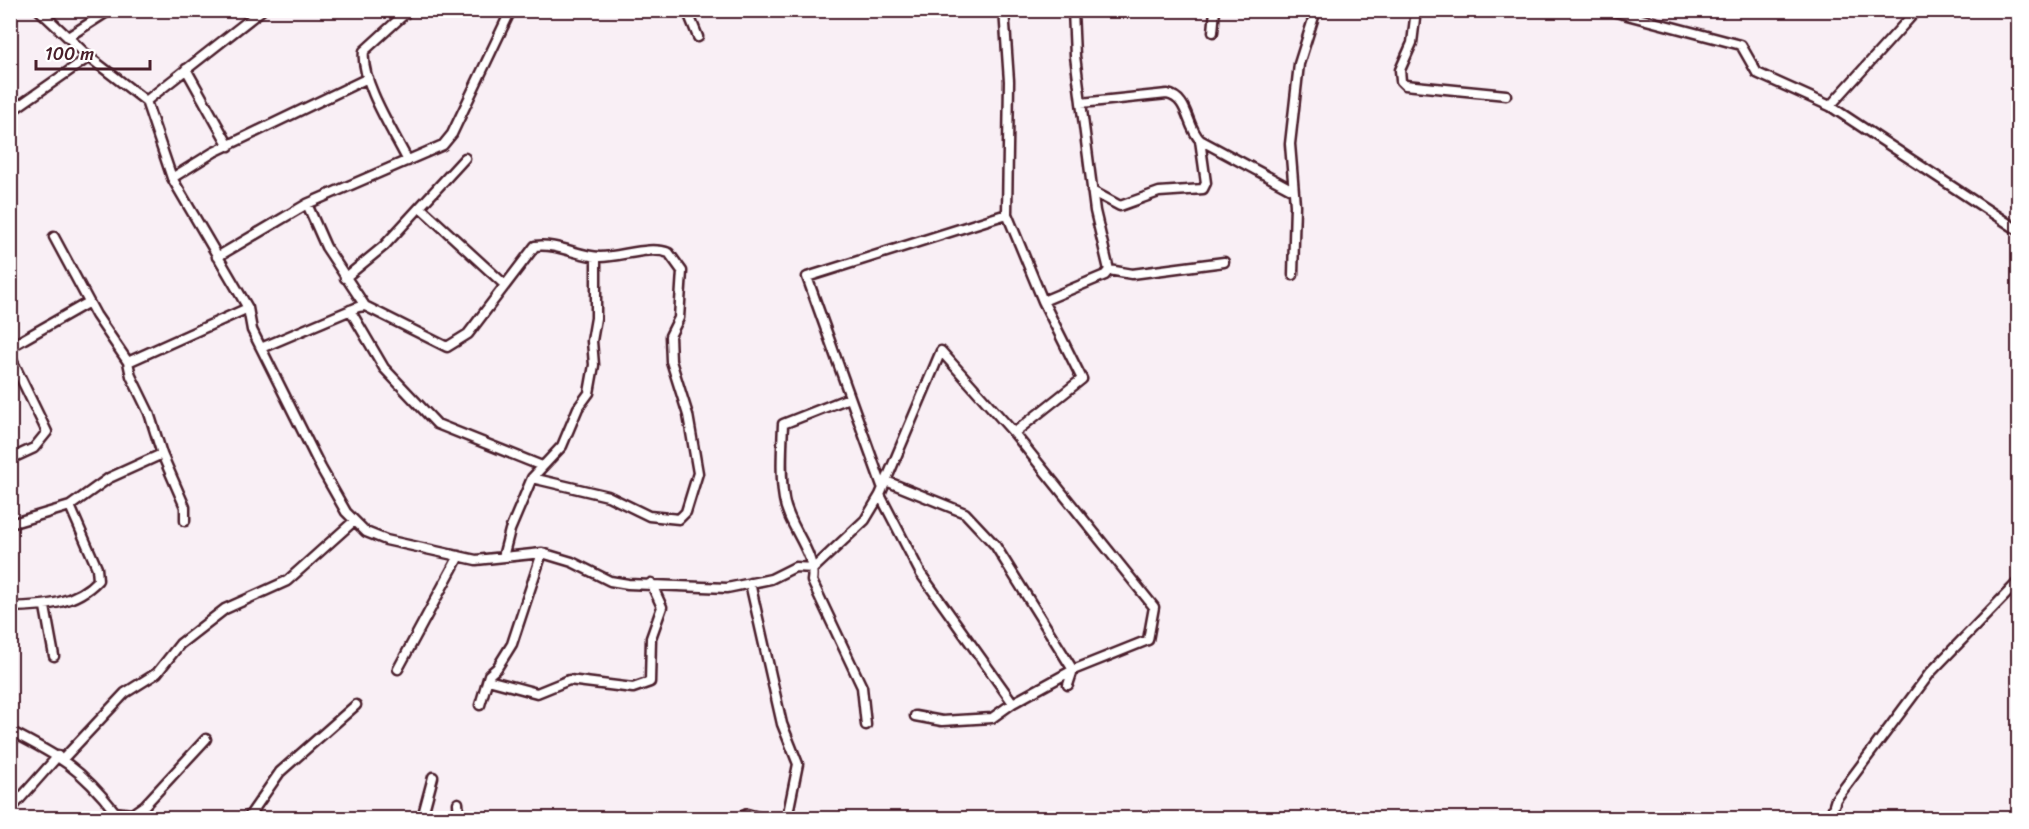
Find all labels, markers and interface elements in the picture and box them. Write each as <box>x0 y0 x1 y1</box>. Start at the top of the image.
scale bar <box>36 33 150 71</box>
text: 100 m <box>45 38 94 70</box>

